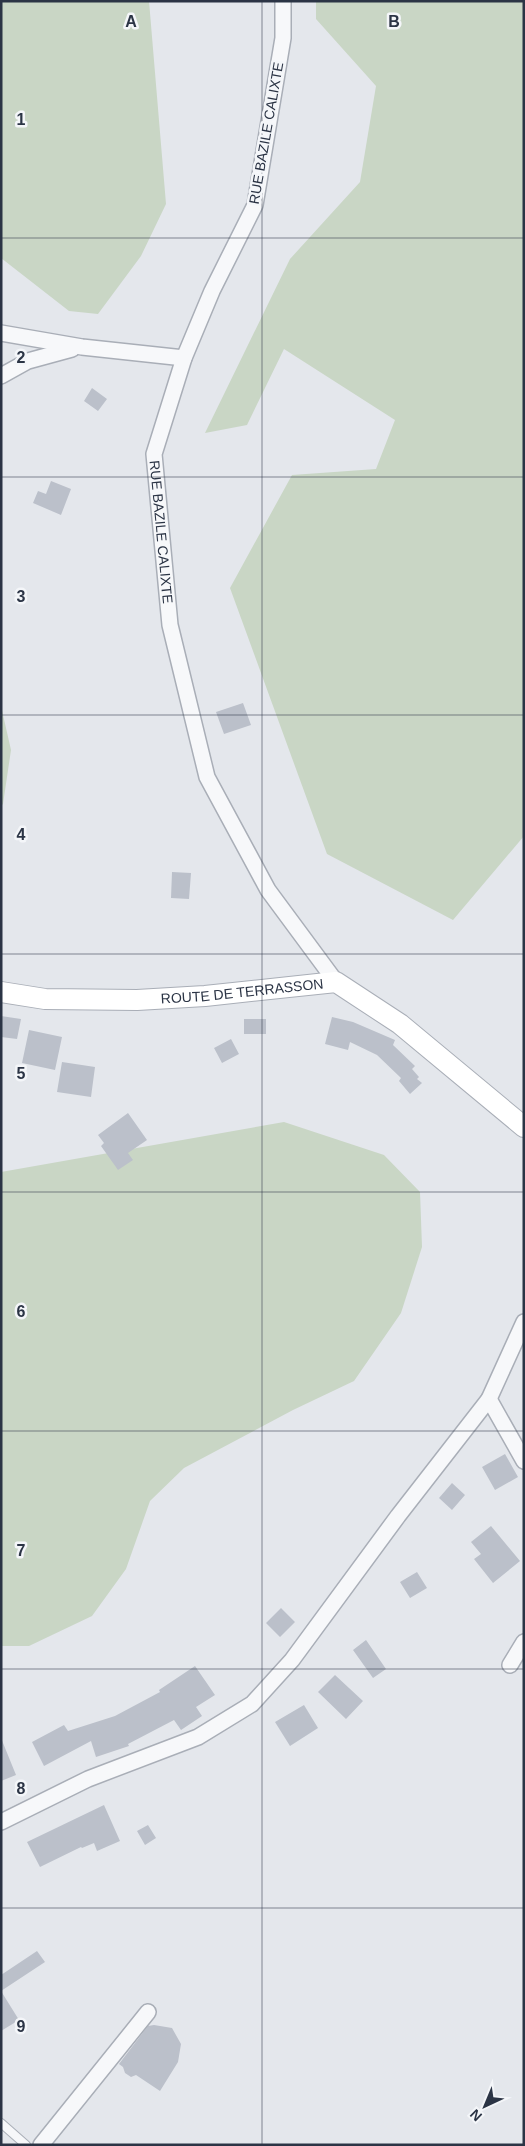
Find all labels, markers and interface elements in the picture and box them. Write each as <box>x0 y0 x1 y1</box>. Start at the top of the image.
text: A <box>125 13 137 30</box>
text: B <box>388 13 400 30</box>
street label: RUE BAZILE CALIXTE <box>246 61 286 205</box>
text: 1 <box>17 111 26 128</box>
text: 2 <box>17 349 26 366</box>
street label: RUE BAZILE CALIXTE <box>147 460 176 604</box>
text: 3 <box>17 588 26 605</box>
text: 4 <box>17 826 26 843</box>
street label: ROUTE DE TERRASSON <box>160 975 324 1007</box>
text: 5 <box>17 1065 26 1082</box>
text: 6 <box>17 1303 26 1320</box>
text: 7 <box>17 1542 26 1559</box>
text: 8 <box>17 1780 26 1797</box>
text: 9 <box>17 2018 26 2035</box>
north arrow <box>460 2081 510 2131</box>
text: N <box>467 2106 485 2125</box>

